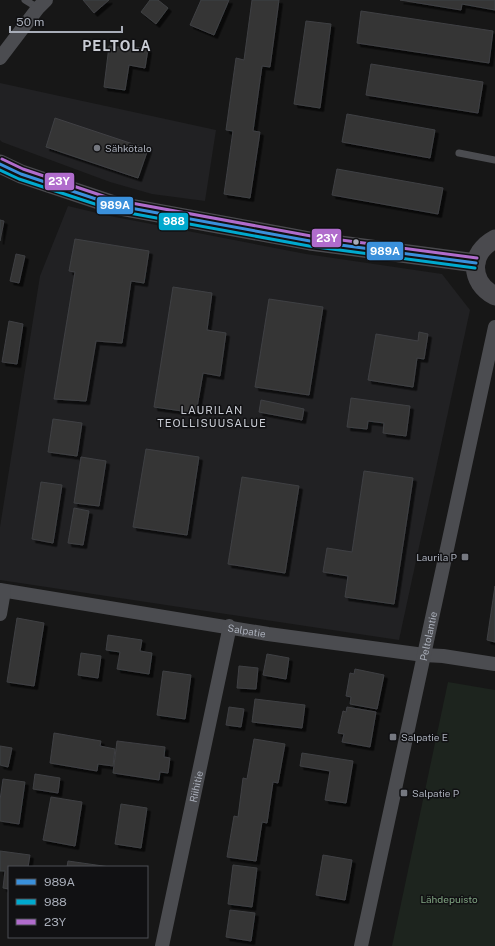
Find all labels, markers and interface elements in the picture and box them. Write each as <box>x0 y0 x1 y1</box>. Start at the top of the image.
scale bar <box>10 8 122 34</box>
text: 50 m <box>16 15 44 29</box>
district label: PELTOLA <box>82 38 152 54</box>
place label: Sähkötalo <box>105 142 152 154</box>
marker: Sähkötalo <box>92 143 102 153</box>
line badge: 23Y <box>44 172 75 191</box>
text: 23Y <box>48 175 70 187</box>
line badge: 989A <box>96 196 134 215</box>
text: 989A <box>100 199 130 211</box>
line badge: 988 <box>158 212 189 231</box>
text: 988 <box>163 215 185 227</box>
line badge: 23Y <box>311 228 342 248</box>
text: 23Y <box>316 232 338 244</box>
unlabelled marker <box>351 237 361 247</box>
line badge: 989A <box>366 241 404 261</box>
text: 989A <box>370 245 400 257</box>
district label: LAURILAN TEOLLISUUSALUE <box>157 404 267 429</box>
place label: Laurila P <box>416 551 458 563</box>
marker: Laurila P <box>460 552 470 562</box>
street label: Peltolantie <box>417 610 439 662</box>
street label: Salpatie <box>227 621 267 640</box>
place label: Salpatie E <box>401 731 448 743</box>
marker: Salpatie E <box>388 732 398 742</box>
street label: Riihitie <box>187 769 205 803</box>
place label: Salpatie P <box>412 787 460 799</box>
marker: Salpatie P <box>399 788 409 798</box>
legend <box>8 866 148 938</box>
text: 989A <box>44 875 76 889</box>
park label: Lähdepuisto <box>420 893 478 905</box>
text: 988 <box>44 895 67 909</box>
text: 23Y <box>44 915 67 929</box>

